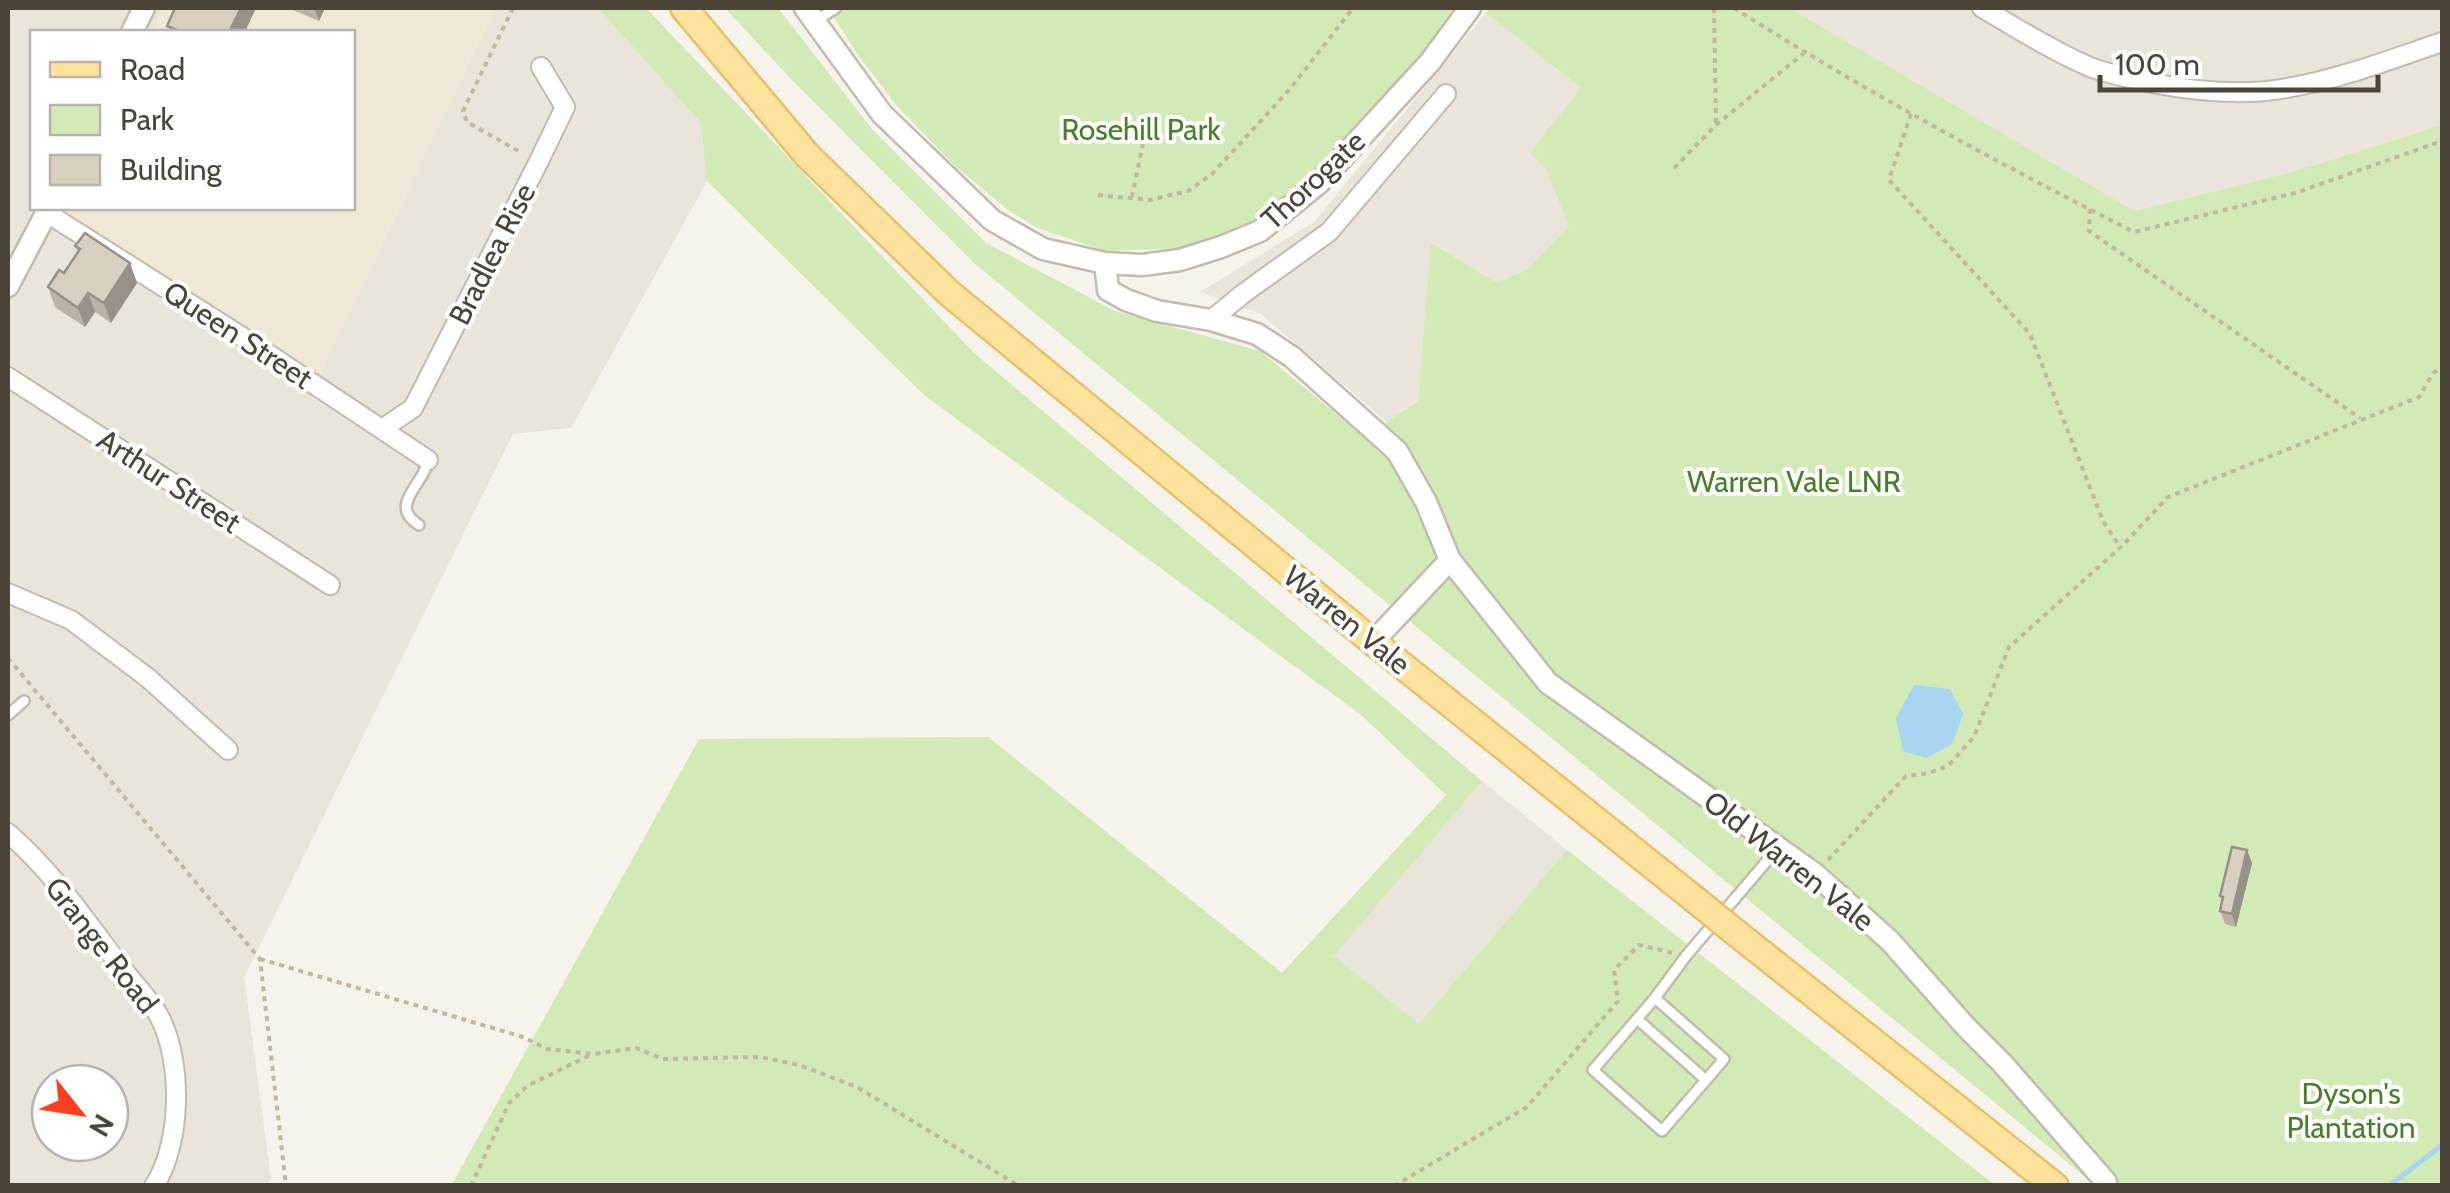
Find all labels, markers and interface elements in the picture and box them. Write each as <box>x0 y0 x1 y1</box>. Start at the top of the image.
legend <box>30 30 355 210</box>
scale bar <box>2100 30 2378 92</box>
text: 100 m <box>2115 46 2200 83</box>
text: Road <box>120 51 185 88</box>
text: Park <box>120 101 175 138</box>
park label: Rosehill Park <box>1061 111 1221 148</box>
street label: Thorogate <box>1253 123 1373 237</box>
text: Building <box>120 151 223 188</box>
street label: Bradlea Rise <box>441 177 543 331</box>
street label: Queen Street <box>157 273 319 397</box>
street label: Arthur Street <box>90 421 248 541</box>
park label: Warren Vale LNR <box>1687 463 1901 500</box>
street label: Warren Vale <box>1276 558 1418 682</box>
street label: Old Warren Vale <box>1696 783 1882 939</box>
street label: Grange Road <box>37 870 167 1020</box>
north arrow <box>30 1063 130 1163</box>
park label: Dyson's Plantation <box>2287 1075 2415 1146</box>
text: N <box>82 1108 121 1143</box>

